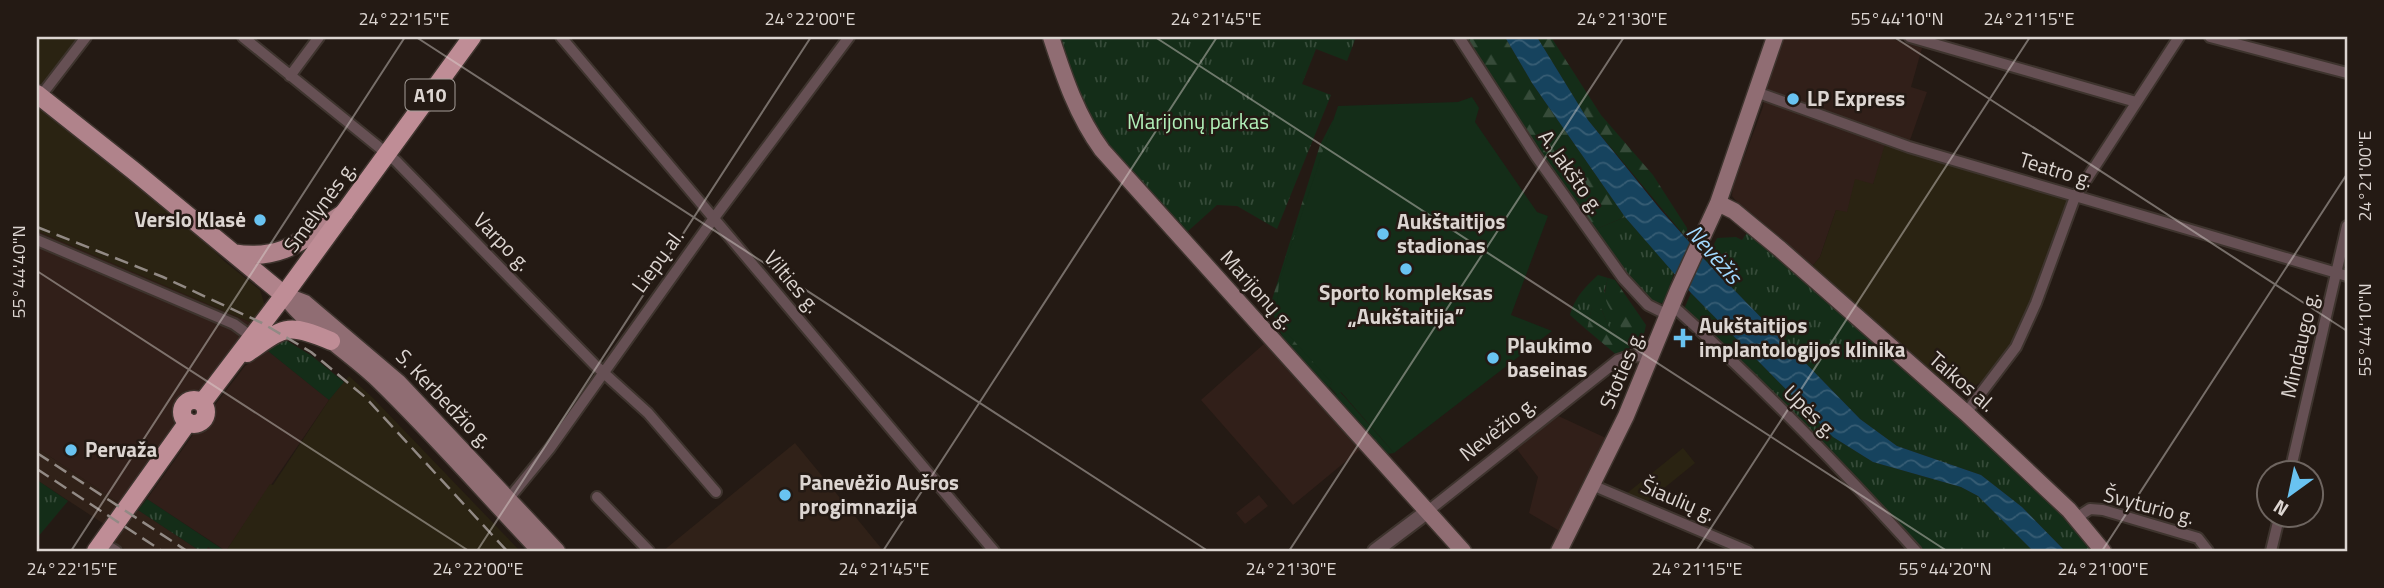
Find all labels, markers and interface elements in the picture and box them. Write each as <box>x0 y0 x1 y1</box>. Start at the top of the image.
text: 24°22'15"E <box>359 5 450 32</box>
text: 24°22'00"E <box>765 5 856 32</box>
text: 24°21'45"E <box>1171 5 1262 32</box>
text: 24°21'30"E <box>1577 5 1668 32</box>
text: 55°44'10"N <box>1850 5 1944 32</box>
text: 24°21'15"E <box>1984 5 2075 32</box>
road number: A10 <box>406 80 454 110</box>
place label: LP Express <box>1807 82 1905 114</box>
marker: LP Express <box>1785 91 1801 107</box>
park label: Marijonų parkas <box>1127 105 1269 137</box>
street label: A. Jakšto g. <box>1531 123 1613 220</box>
text: 24°21'00"E <box>2351 130 2378 221</box>
street label: Teatro g. <box>2015 143 2097 195</box>
street label: Smėlynės g. <box>275 154 363 259</box>
place label: Verslo Klasė <box>135 203 246 235</box>
street label: Varpo g. <box>466 204 539 278</box>
place label: Aukštaitijos stadionas <box>1397 205 1505 261</box>
marker: Verslo Klasė <box>252 212 268 228</box>
water label: Nevėžis <box>1678 216 1752 293</box>
street label: Liepų al. <box>623 222 691 299</box>
text: 55°44'40"N <box>5 225 32 319</box>
marker: Aukštaitijos stadionas <box>1375 226 1391 242</box>
street label: Marijonų g. <box>1213 242 1302 336</box>
street label: Vilties g. <box>757 243 829 320</box>
marker: Sporto kompleksas „Aukštaitija” <box>1398 261 1414 277</box>
place label: Sporto kompleksas „Aukštaitija” <box>1319 276 1493 332</box>
text: 55°44'10"N <box>2351 283 2378 377</box>
street label: Mindaugo g. <box>2271 288 2327 401</box>
place label: Aukštaitijos implantologijos klinika <box>1699 309 1906 365</box>
street label: Stoties g. <box>1590 326 1652 414</box>
marker: Aukštaitijos implantologijos klinika <box>1673 328 1693 348</box>
place label: Plaukimo baseinas <box>1507 329 1592 385</box>
street label: S. Kerbedžio g. <box>389 341 501 455</box>
street label: Taikos al. <box>1922 343 2003 419</box>
marker: Plaukimo baseinas <box>1485 350 1501 366</box>
street label: Upės g. <box>1776 377 1845 446</box>
street label: Nevėžio g. <box>1452 388 1543 469</box>
place label: Pervaža <box>85 433 157 465</box>
marker: Pervaža <box>63 442 79 458</box>
north arrow <box>2254 458 2324 528</box>
place label: Panevėžio Aušros progimnazija <box>799 466 959 522</box>
street label: Šiaulių g. <box>1636 469 1721 529</box>
street label: Švyturio g. <box>2100 478 2198 533</box>
marker: Panevėžio Aušros progimnazija <box>777 487 793 503</box>
text: N <box>2267 493 2294 524</box>
text: 24°22'15"E <box>27 555 118 582</box>
text: 24°22'00"E <box>433 555 524 582</box>
text: 24°21'45"E <box>839 555 930 582</box>
text: 24°21'30"E <box>1246 555 1337 582</box>
text: 24°21'15"E <box>1652 555 1743 582</box>
text: 55°44'20"N <box>1898 555 1992 582</box>
text: 24°21'00"E <box>2058 555 2149 582</box>

